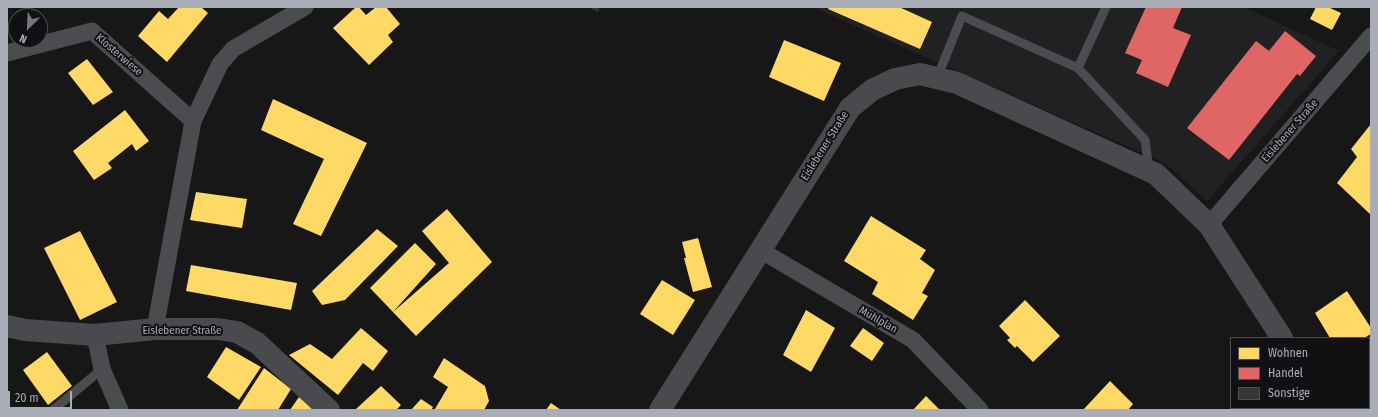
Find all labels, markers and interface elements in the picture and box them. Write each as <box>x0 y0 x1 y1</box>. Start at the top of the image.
north arrow <box>8 8 48 48</box>
text: N <box>18 31 29 46</box>
street label: Klosterwiese <box>93 31 145 79</box>
street label: Eislebener Straße <box>1259 97 1321 165</box>
street label: Eislebener Straße <box>798 109 852 183</box>
street label: Mühlplan <box>856 304 900 336</box>
street label: Eislebener Straße <box>142 324 222 338</box>
legend <box>1230 337 1370 409</box>
text: Wohnen <box>1268 346 1308 360</box>
text: Handel <box>1268 366 1303 380</box>
scale bar <box>10 383 74 409</box>
text: Sonstige <box>1268 386 1310 400</box>
text: 20 m <box>15 391 39 405</box>

